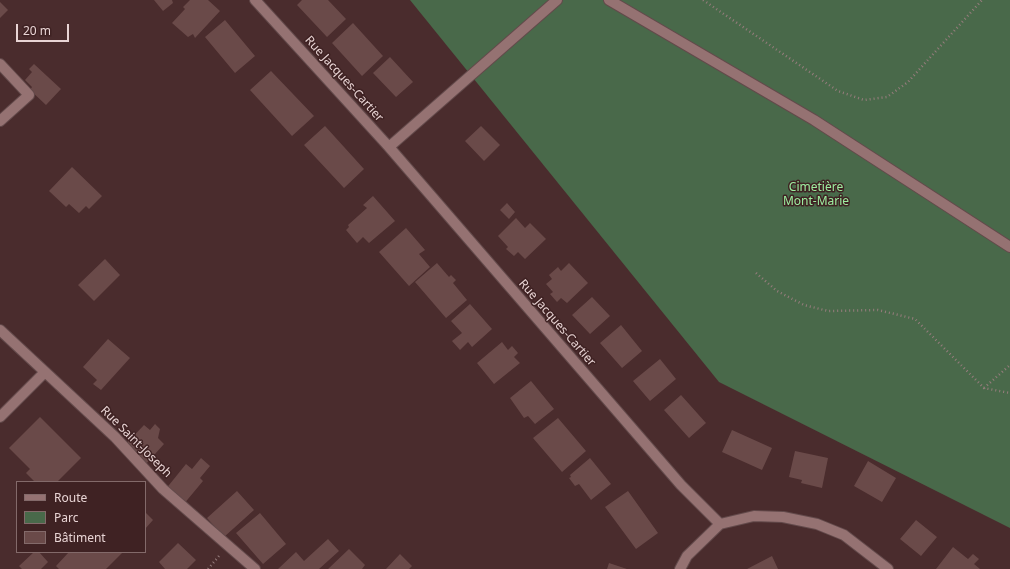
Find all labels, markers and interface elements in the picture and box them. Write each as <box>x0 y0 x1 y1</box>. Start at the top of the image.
scale bar <box>18 16 71 42</box>
text: 20 m <box>23 22 51 39</box>
street label: Rue Jacques-Cartier <box>302 33 386 125</box>
park label: Cimetière Mont-Marie <box>783 181 849 209</box>
street label: Rue Jacques-Cartier <box>515 277 599 369</box>
street label: Rue Saint-Joseph <box>97 403 175 481</box>
legend <box>16 481 146 553</box>
text: Route <box>54 489 87 506</box>
text: Parc <box>54 509 78 526</box>
text: Bâtiment <box>54 529 106 546</box>

